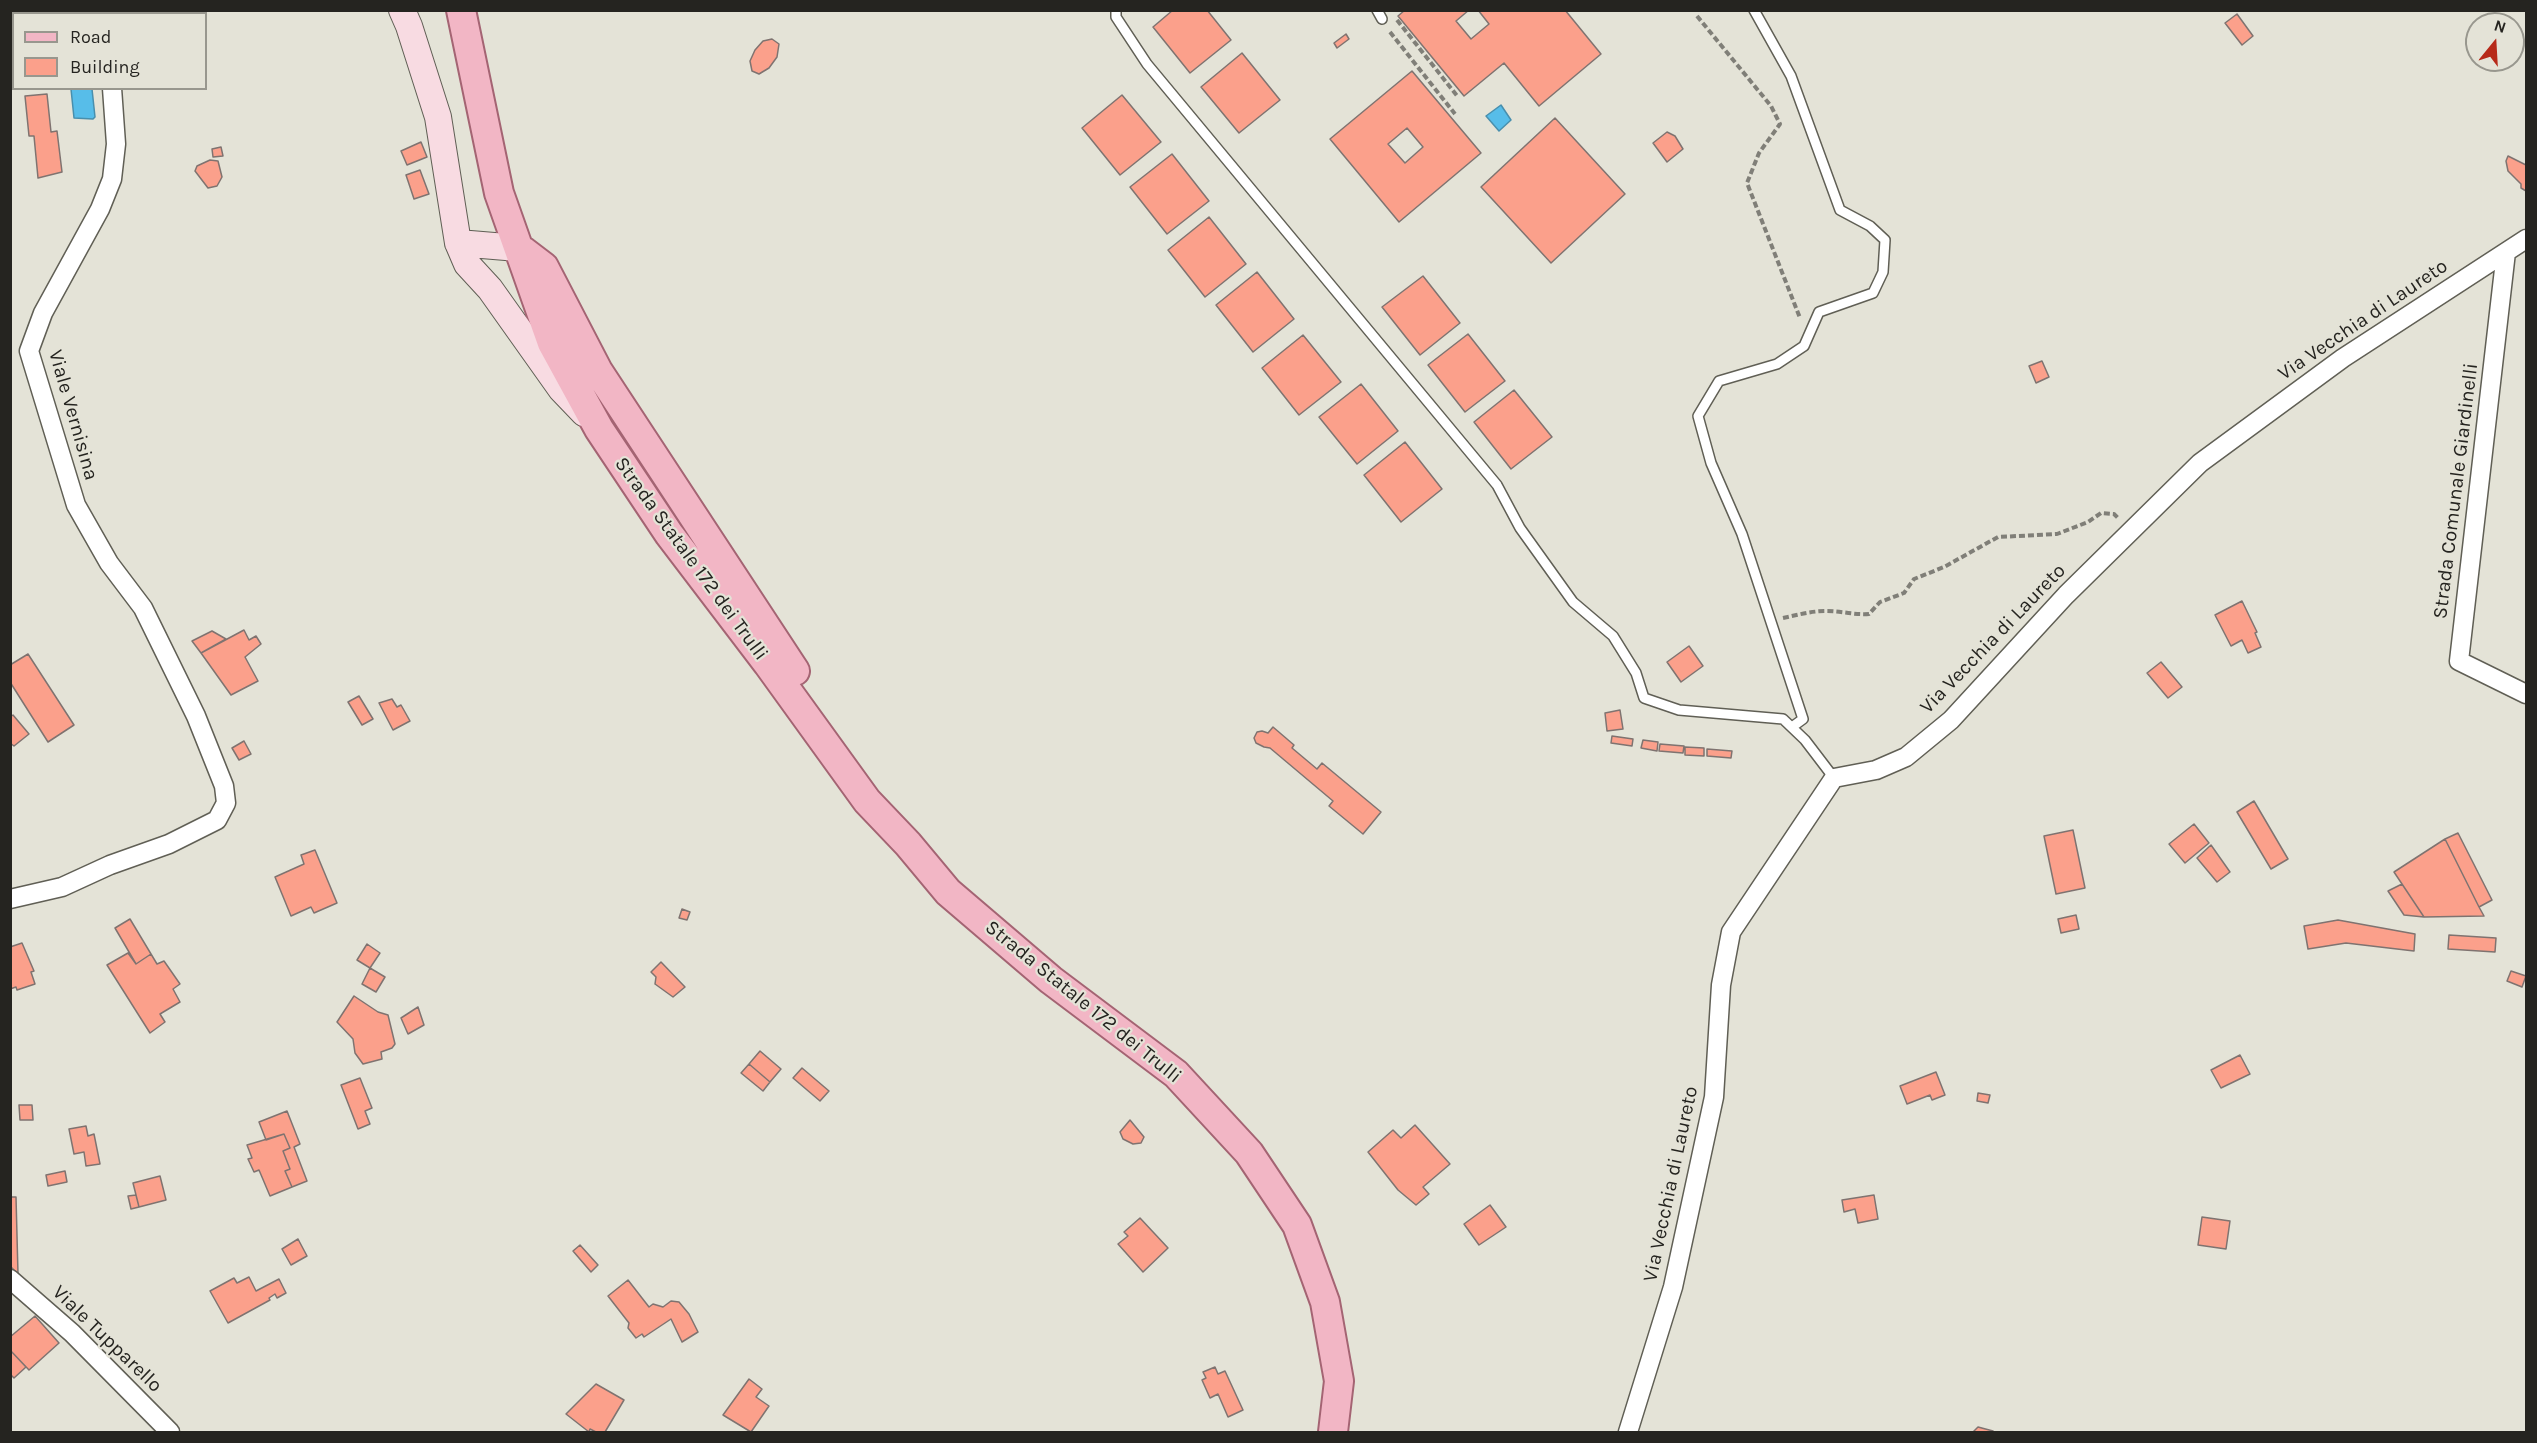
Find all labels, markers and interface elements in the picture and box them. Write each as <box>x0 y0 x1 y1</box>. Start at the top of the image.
legend <box>12 12 207 90</box>
north arrow <box>2465 12 2525 72</box>
text: N <box>2492 15 2508 37</box>
text: Road <box>70 26 111 48</box>
text: Building <box>70 56 140 78</box>
street label: Via Vecchia di Laureto <box>2274 254 2452 386</box>
street label: Viale Vernisina <box>43 347 103 483</box>
street label: Strada Comunale Giardinelli <box>2428 362 2484 620</box>
street label: Strada Statale 172 dei Trulli <box>609 453 773 665</box>
street label: Via Vecchia di Laureto <box>1915 559 2071 719</box>
street label: Strada Statale 172 dei Trulli <box>980 915 1186 1089</box>
street label: Via Vecchia di Laureto <box>1639 1084 1703 1284</box>
street label: Viale Tupparello <box>47 1280 167 1398</box>

